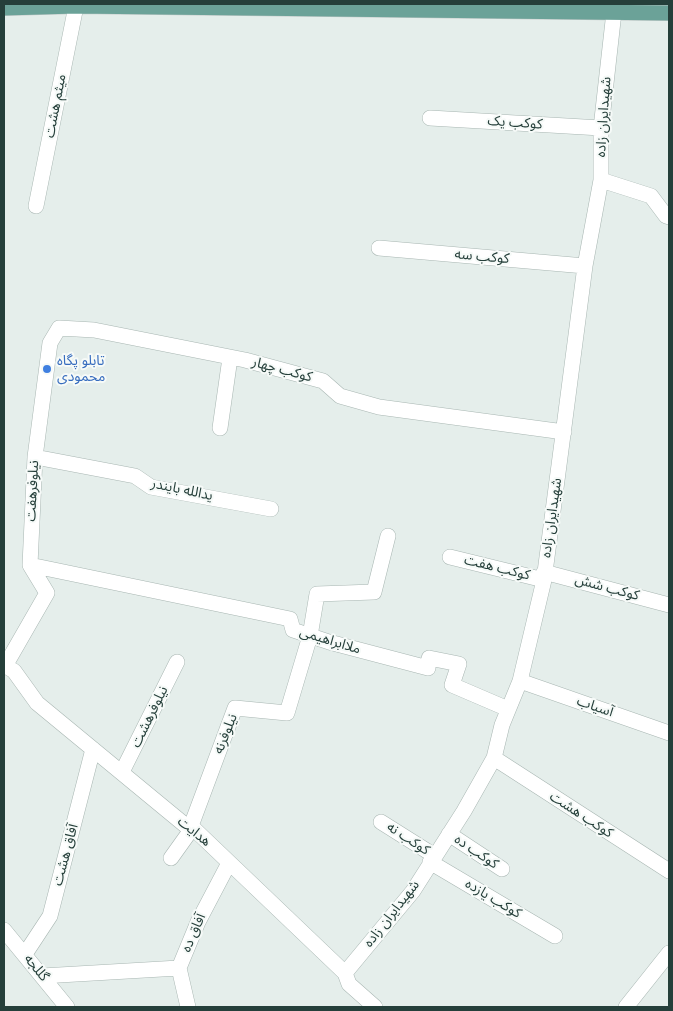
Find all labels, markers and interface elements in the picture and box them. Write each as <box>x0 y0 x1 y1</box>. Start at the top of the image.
street label: میثم هشت <box>42 73 70 139</box>
street label: شهیدایران زاده <box>593 76 615 158</box>
street label: کوکب یک <box>487 113 543 133</box>
street label: کوکب سه <box>454 246 510 268</box>
place label: تابلو پگاه محمودی <box>57 353 105 386</box>
street label: کوکب چهار <box>250 354 314 386</box>
marker: تابلو پگاه محمودی <box>41 363 53 375</box>
street label: نیلوفرهفت <box>23 460 43 522</box>
street label: یدالله بایندر <box>150 475 214 505</box>
street label: شهیدایران زاده <box>538 477 566 559</box>
street label: کوکب هفت <box>462 552 532 584</box>
street label: کوکب شش <box>573 571 641 605</box>
street label: ملاابراهیمی <box>297 624 363 658</box>
street label: نیلوفرهشت <box>128 684 172 750</box>
street label: آسیاب <box>575 693 615 721</box>
street label: نیلوفرنه <box>210 711 242 757</box>
street label: کوکب هشت <box>546 788 616 842</box>
street label: هدایت <box>174 813 214 851</box>
street label: کوکب نه <box>383 819 433 859</box>
street label: آفاق هشت <box>50 822 82 888</box>
street label: کوکب ده <box>451 831 501 873</box>
street label: کوکب یازده <box>462 876 524 922</box>
street label: شهیدایران زاده <box>361 877 423 951</box>
street label: آفاق ده <box>178 911 210 955</box>
street label: گللجه <box>20 951 52 985</box>

